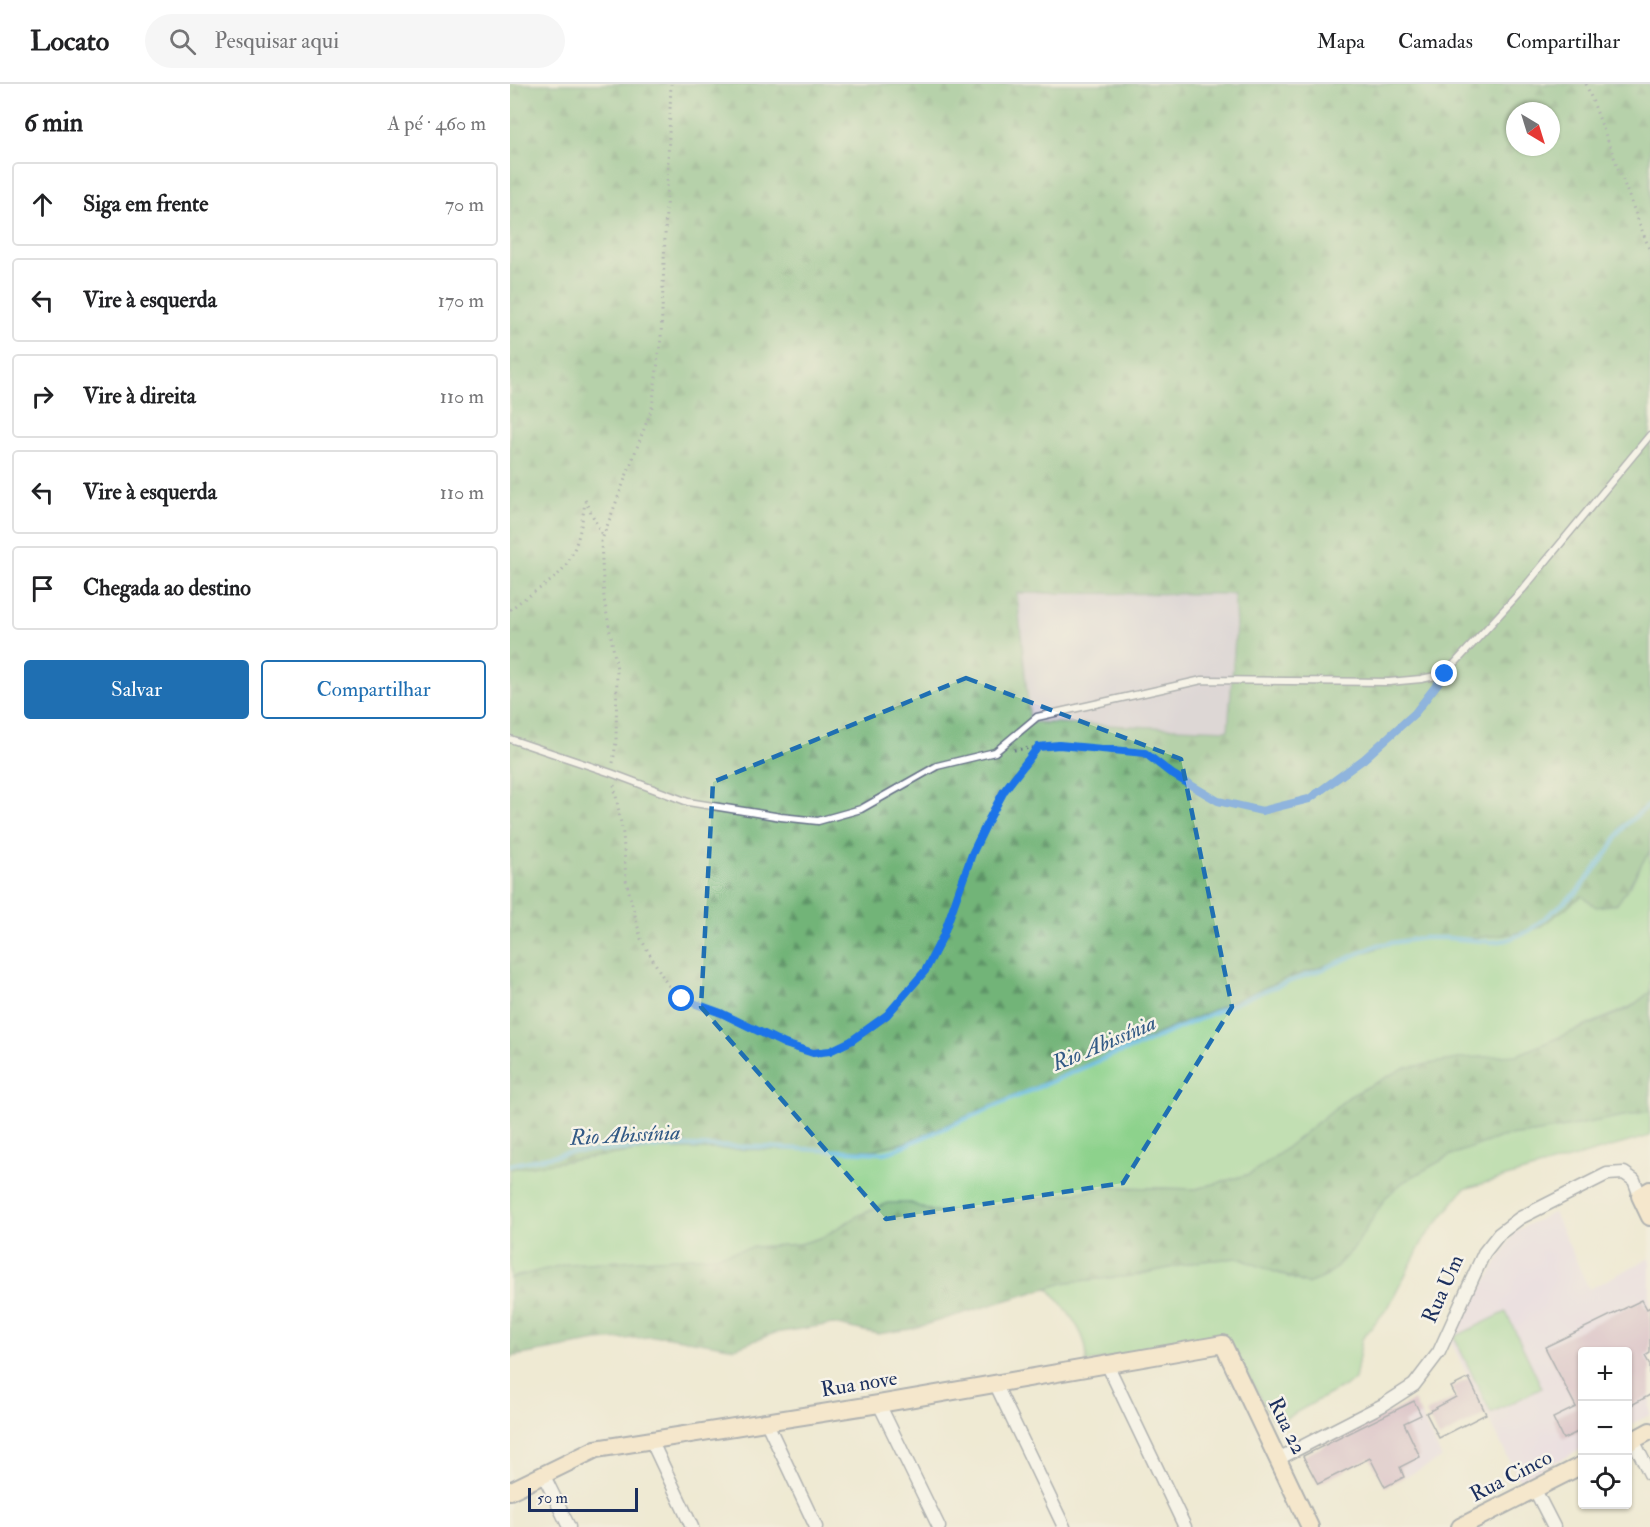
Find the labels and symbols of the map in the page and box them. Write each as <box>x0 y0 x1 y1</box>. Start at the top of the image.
north arrow <box>1506 102 1560 156</box>
route end <box>1431 660 1457 686</box>
route start <box>668 985 694 1011</box>
water label: Rio Abissínia <box>1047 1009 1160 1078</box>
water label: Rio Abissínia <box>568 1118 681 1152</box>
street label: Rua Um <box>1416 1251 1470 1327</box>
street label: Rua nove <box>819 1365 899 1403</box>
street label: Rua 22 <box>1262 1393 1312 1459</box>
street label: Rua Cinco <box>1465 1444 1557 1508</box>
scale bar <box>528 1485 638 1512</box>

